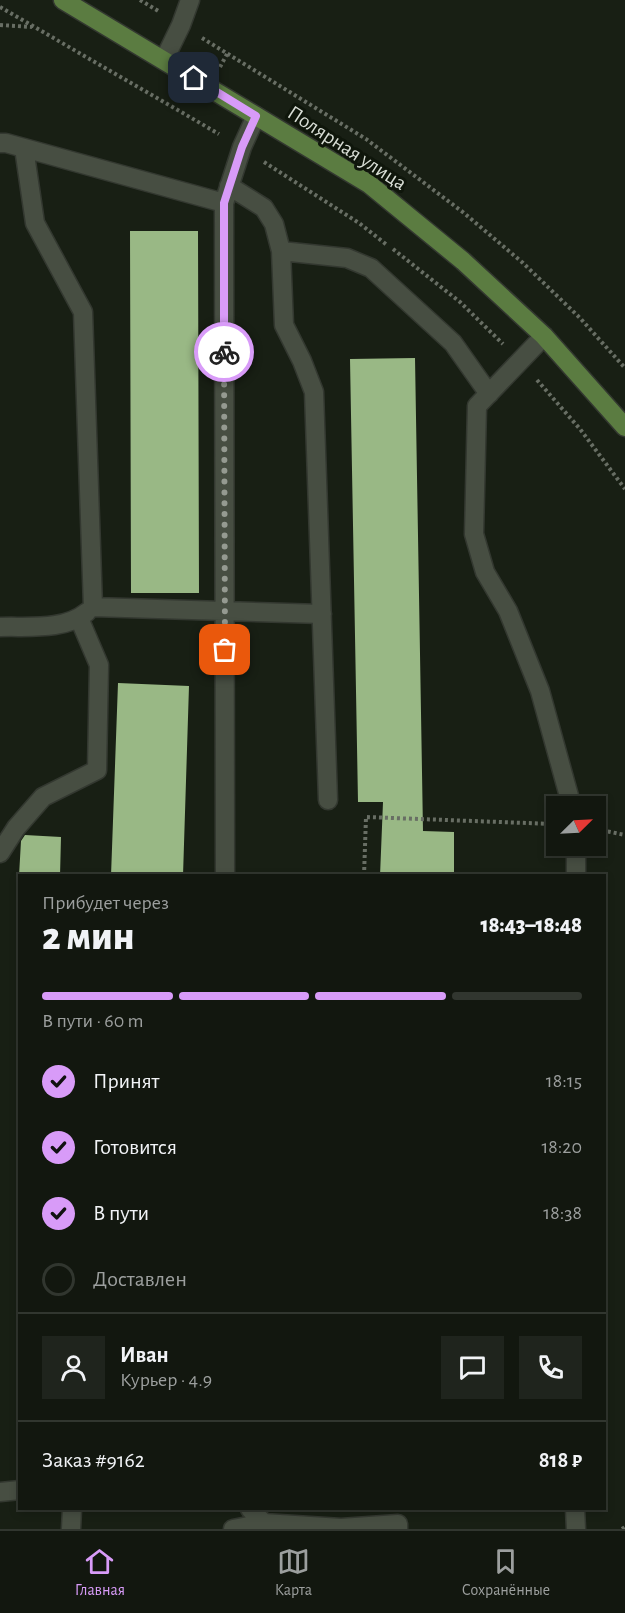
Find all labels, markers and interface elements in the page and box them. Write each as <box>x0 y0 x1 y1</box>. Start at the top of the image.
pin <box>168 52 219 103</box>
icon: home <box>177 61 210 94</box>
street label: Полярная улица <box>284 102 411 194</box>
courier <box>194 322 254 382</box>
icon: bike <box>208 336 241 369</box>
pin <box>199 624 250 675</box>
icon: bag <box>208 633 241 666</box>
north arrow <box>546 796 606 856</box>
map controls <box>546 796 606 856</box>
text: Прибудет через <box>42 893 169 913</box>
text: 18:43–18:48 <box>480 914 582 936</box>
text: 2 мин <box>42 918 135 957</box>
text: В пути · 60 m <box>42 1011 144 1031</box>
icon: check <box>42 1065 75 1098</box>
text: Принят <box>93 1070 159 1092</box>
text: 18:15 <box>546 1071 582 1091</box>
icon: check <box>42 1131 75 1164</box>
text: Готовится <box>93 1136 177 1158</box>
text: 18:20 <box>541 1137 582 1157</box>
icon: check <box>42 1197 75 1230</box>
text: В пути <box>93 1202 149 1224</box>
text: 18:38 <box>543 1203 582 1223</box>
text: Доставлен <box>93 1268 187 1290</box>
button: person <box>42 1336 105 1399</box>
button: chat <box>441 1336 504 1399</box>
button: phone <box>519 1336 582 1399</box>
text: Иван <box>120 1344 169 1366</box>
text: Курьер · 4.9 <box>120 1370 212 1390</box>
text: Заказ #9162 <box>42 1449 145 1471</box>
text: 818 ₽ <box>539 1449 582 1471</box>
tab: Главная <box>75 1545 125 1600</box>
tab: Карта <box>275 1545 312 1600</box>
tab: Сохранённые <box>462 1545 550 1600</box>

